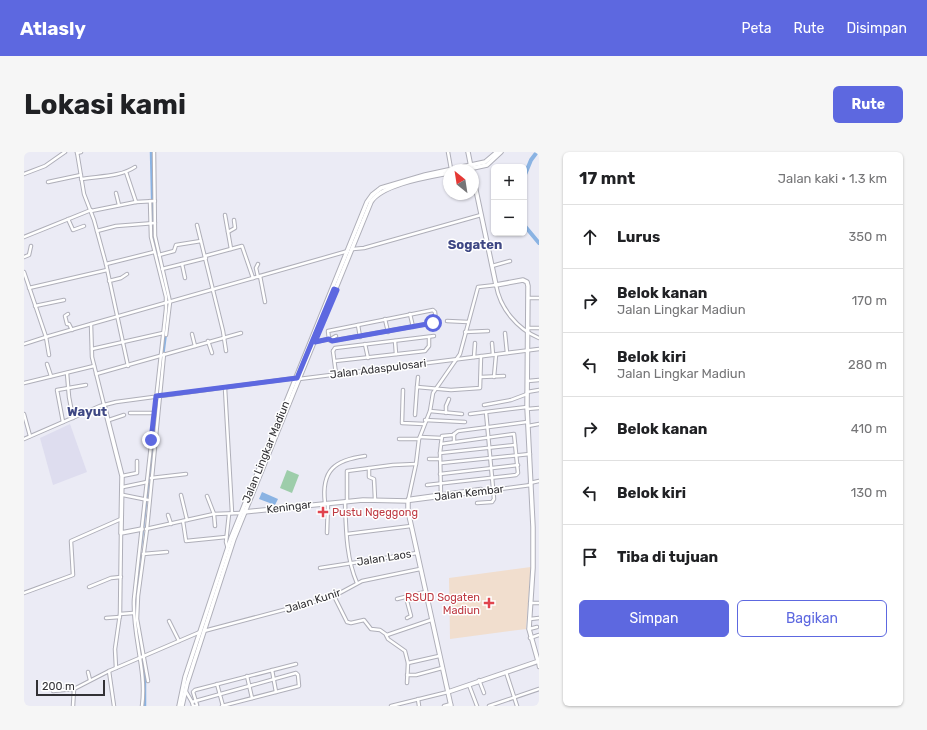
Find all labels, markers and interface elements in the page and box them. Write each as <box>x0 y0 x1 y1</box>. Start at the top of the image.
text: Atlasly <box>20 17 86 40</box>
text: Peta <box>742 20 772 37</box>
text: Rute <box>794 20 824 37</box>
text: Disimpan <box>846 20 907 37</box>
button: Rute <box>833 86 903 123</box>
text: Lokasi kami <box>24 88 186 121</box>
north arrow <box>443 164 479 200</box>
map controls <box>491 164 527 236</box>
button: + <box>491 164 527 200</box>
text: 17 mnt <box>579 168 635 188</box>
text: Jalan kaki · 1.3 km <box>778 171 887 186</box>
button: − <box>491 200 527 236</box>
icon: ahead <box>579 226 601 248</box>
text: Lurus <box>617 228 660 246</box>
text: 350 m <box>848 229 887 244</box>
district label: Sogaten <box>448 237 502 252</box>
text: Belok kanan <box>617 284 707 302</box>
icon: right <box>579 290 601 312</box>
text: 170 m <box>852 293 887 308</box>
text: Jalan Lingkar Madiun <box>617 302 746 317</box>
route start <box>424 314 442 332</box>
text: Belok kiri <box>617 348 686 366</box>
icon: left <box>579 354 601 376</box>
street label: Jalan Adaspulosari <box>329 357 427 381</box>
text: 280 m <box>848 357 887 372</box>
text: Jalan Lingkar Madiun <box>617 366 746 381</box>
street label: Jalan Lingkar Madiun <box>240 399 292 505</box>
district label: Wayut <box>67 404 107 419</box>
icon: right <box>579 418 601 440</box>
text: Belok kanan <box>617 420 707 438</box>
text: 410 m <box>851 421 887 436</box>
route end <box>142 431 160 449</box>
street label: Jalan Kembar <box>433 482 505 504</box>
icon: left <box>579 482 601 504</box>
text: Belok kiri <box>617 484 686 502</box>
text: 130 m <box>851 485 887 500</box>
street label: Keningar <box>266 498 313 516</box>
marker: Pustu Ngeggong <box>317 506 329 518</box>
place label: Pustu Ngeggong <box>332 506 418 519</box>
icon: arrive <box>579 546 601 568</box>
street label: Jalan Laos <box>356 547 413 569</box>
text: Tiba di tujuan <box>617 548 718 566</box>
street label: Jalan Kunir <box>284 586 343 616</box>
place label: RSUD Sogaten Madiun <box>405 591 480 617</box>
marker: RSUD Sogaten Madiun <box>483 597 495 609</box>
button: Simpan <box>579 600 729 637</box>
button: Bagikan <box>737 600 887 637</box>
scale bar <box>36 678 105 697</box>
text: 200 m <box>42 680 75 693</box>

